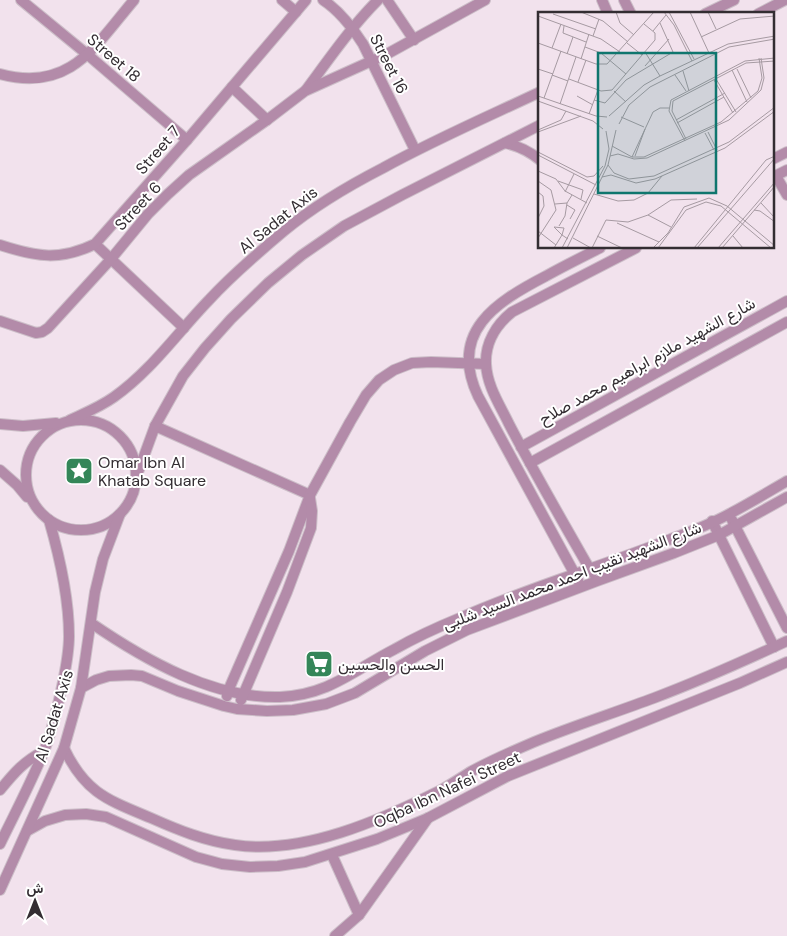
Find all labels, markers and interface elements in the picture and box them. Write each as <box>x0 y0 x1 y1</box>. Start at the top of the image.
inset map <box>538 12 774 249</box>
street label: Street 18 <box>83 29 145 87</box>
street label: Street 16 <box>365 30 413 98</box>
street label: Street 7 <box>131 121 185 179</box>
street label: Street 6 <box>110 177 166 235</box>
street label: Al Sadat Axis <box>234 182 322 258</box>
street label: شارع الشهيد ملازم ابراهيم محمد صلاح <box>535 293 760 430</box>
place label: Omar Ibn Al Khatab Square <box>98 452 206 491</box>
place icon: Omar Ibn Al Khatab Square <box>64 456 94 486</box>
street label: شارع الشهيد نقيب احمد محمد السيد شلبى <box>440 517 705 636</box>
supermarket icon: الحسن والحسين <box>304 649 334 679</box>
place label: الحسن والحسين <box>338 654 444 675</box>
street label: Al Sadat Axis <box>30 667 78 765</box>
street label: Oqba Ibn Nafei Street <box>370 747 524 833</box>
north arrow <box>10 876 60 926</box>
text: ش <box>27 879 44 897</box>

